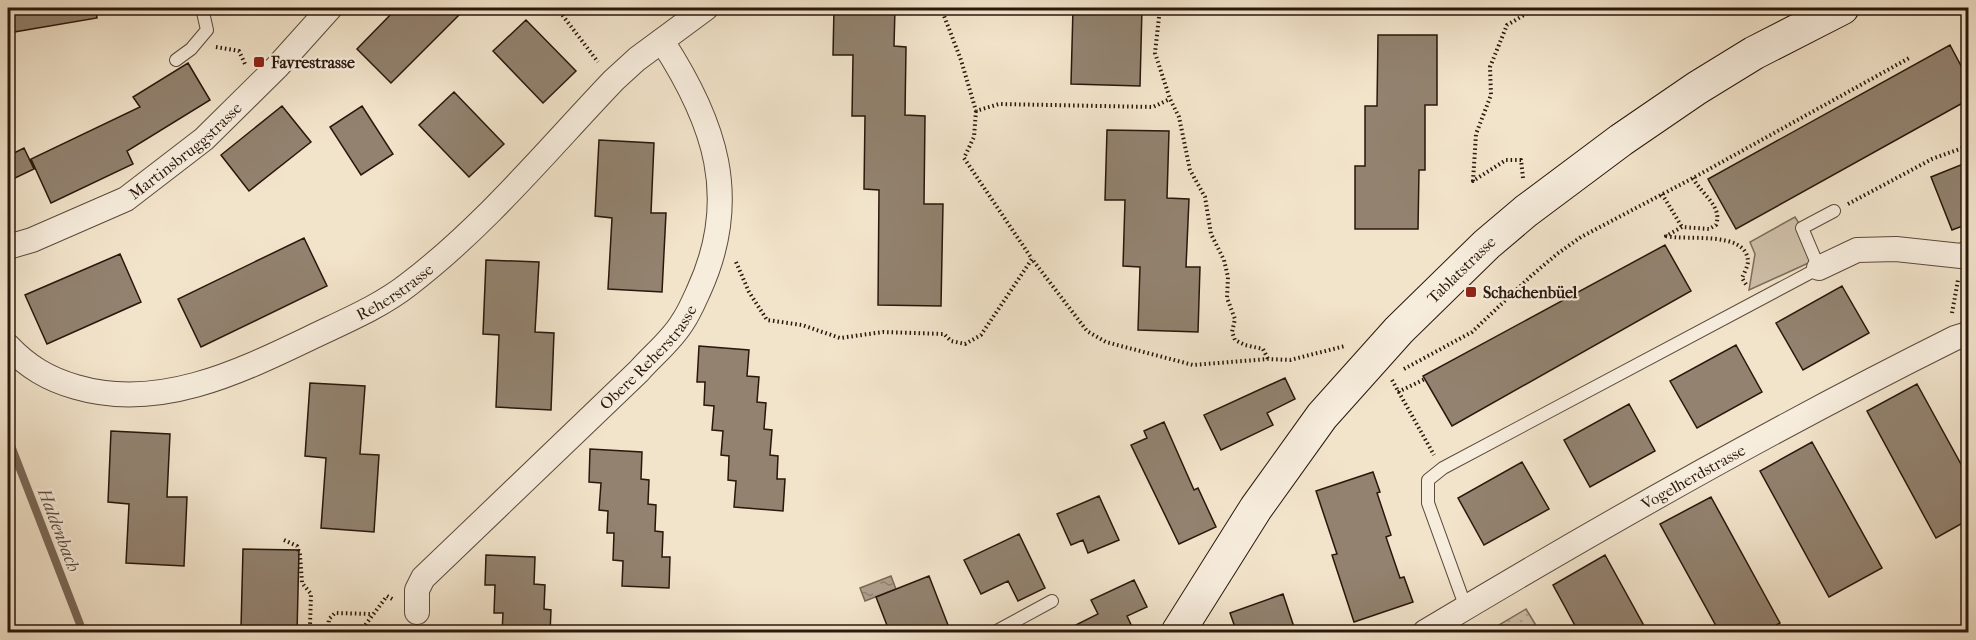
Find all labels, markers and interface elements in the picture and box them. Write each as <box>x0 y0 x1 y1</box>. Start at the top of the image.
place label: Favrestrasse <box>270 53 355 72</box>
marker: Favrestrasse <box>252 55 266 69</box>
street label: Martinsbruggstrasse <box>125 98 246 203</box>
street label: Tablatstrasse <box>1423 232 1500 307</box>
street label: Reherstrasse <box>353 260 437 324</box>
place label: Schachenbüel <box>1483 283 1578 302</box>
marker: Schachenbüel <box>1464 285 1478 299</box>
street label: Obere Reherstrasse <box>596 302 701 414</box>
street label: Vogelherdstrasse <box>1637 440 1749 514</box>
water label: Haldenbach <box>33 484 84 575</box>

